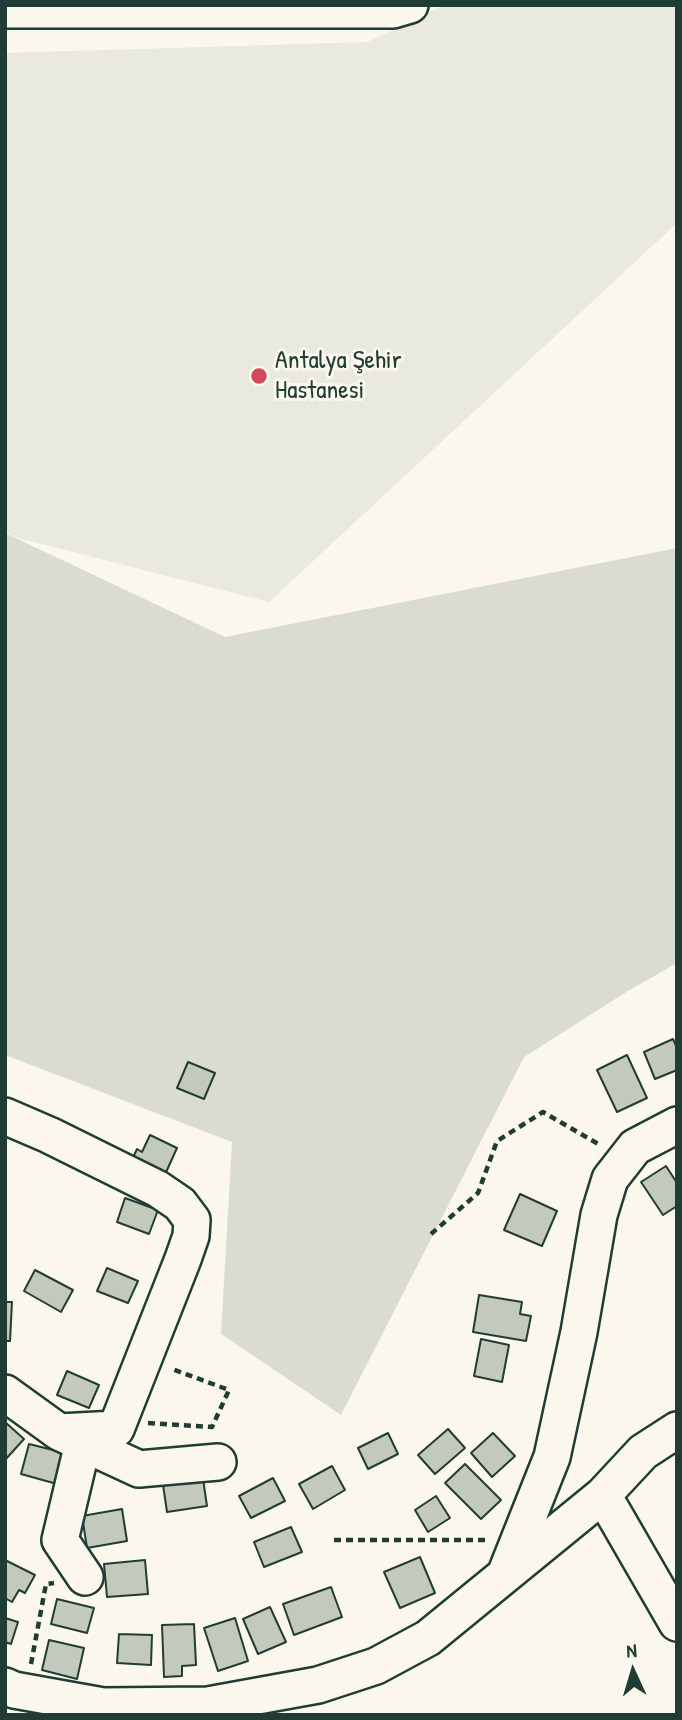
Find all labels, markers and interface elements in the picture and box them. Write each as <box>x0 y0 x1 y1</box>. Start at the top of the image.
place label: Antalya Şehir Hastanesi <box>275 345 402 406</box>
marker: Antalya Şehir Hastanesi <box>249 366 269 386</box>
north arrow <box>598 1636 668 1706</box>
text: N <box>626 1637 637 1663</box>

